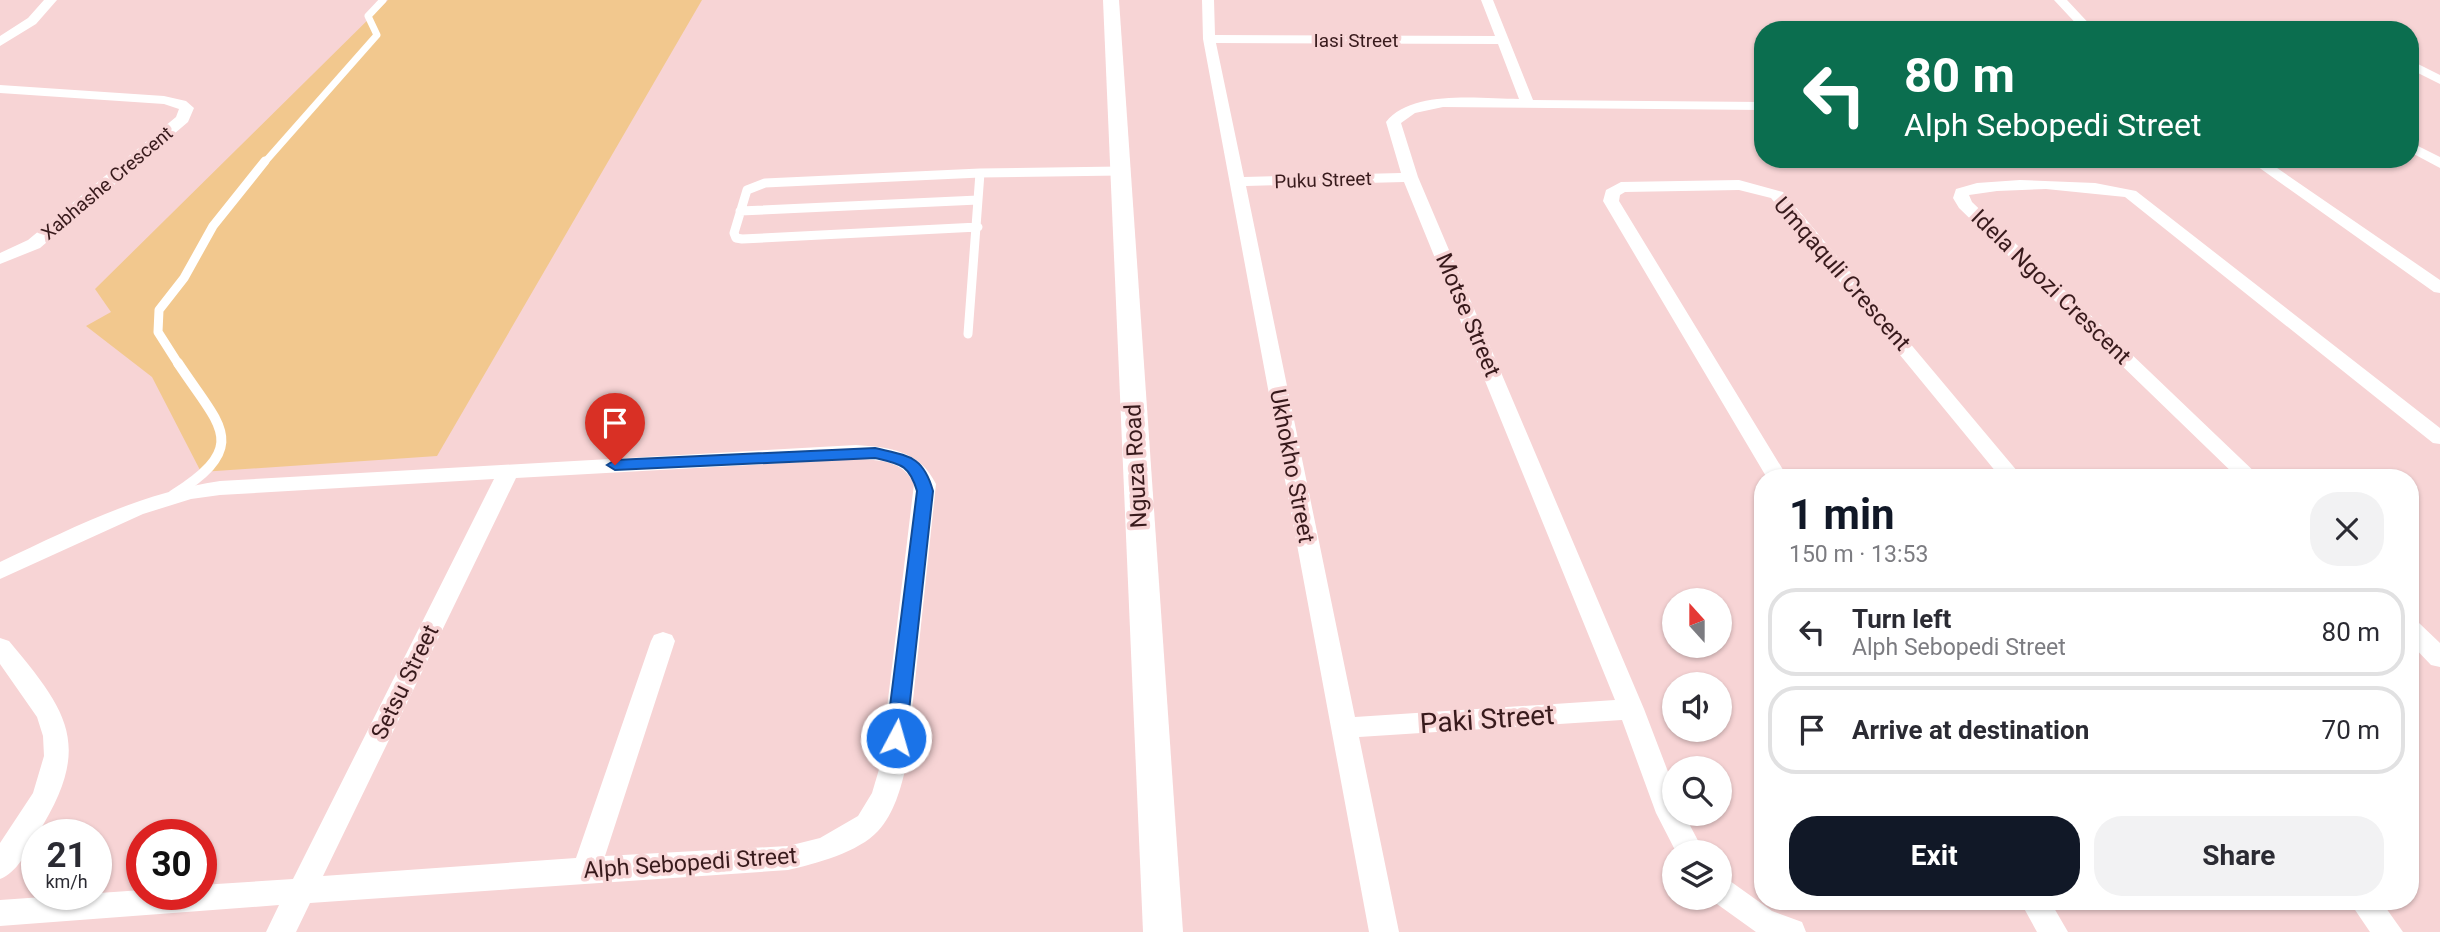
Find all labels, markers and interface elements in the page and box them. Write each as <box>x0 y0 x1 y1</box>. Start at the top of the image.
street label: Iasi Street <box>1314 29 1398 52</box>
text: 80 m <box>1904 47 2015 104</box>
icon: left <box>1789 49 1880 140</box>
text: Alph Sebopedi Street <box>1904 106 2202 144</box>
street label: Xabhashe Crescent <box>37 121 177 245</box>
street label: Puku Street <box>1274 167 1372 193</box>
street label: Umqaquli Crescent <box>1768 192 1916 356</box>
street label: Idela Ngozi Crescent <box>1966 204 2136 370</box>
street label: Motse Street <box>1430 249 1506 381</box>
street label: Ukhokho Street <box>1264 387 1320 545</box>
pin <box>585 393 645 465</box>
street label: Nguza Road <box>1119 403 1153 529</box>
icon: arrive <box>596 404 634 442</box>
text: 1 min <box>1789 490 1895 539</box>
button: close <box>2310 492 2384 566</box>
text: 150 m · 13:53 <box>1789 541 1928 568</box>
north arrow <box>1662 588 1732 658</box>
map controls <box>1662 588 1732 910</box>
text: Turn left <box>1852 604 1951 634</box>
icon: left <box>1793 613 1831 651</box>
text: 80 m <box>2322 617 2380 647</box>
street label: Setsu Street <box>366 620 444 744</box>
text: Alph Sebopedi Street <box>1852 634 2066 661</box>
button: sound <box>1662 672 1732 742</box>
street label: Paki Street <box>1419 698 1555 740</box>
position arrow <box>859 701 933 775</box>
icon: arrive <box>1793 711 1831 749</box>
text: Arrive at destination <box>1852 715 2089 745</box>
text: 70 m <box>2322 715 2380 745</box>
button: search <box>1662 756 1732 826</box>
button: Exit <box>1789 816 2080 896</box>
button: Share <box>2094 816 2384 896</box>
speed limit sign: 30 <box>126 819 217 910</box>
text: 21 <box>46 835 87 876</box>
button: layers <box>1662 840 1732 910</box>
street label: Alph Sebopedi Street <box>582 842 798 884</box>
text: km/h <box>45 871 88 892</box>

